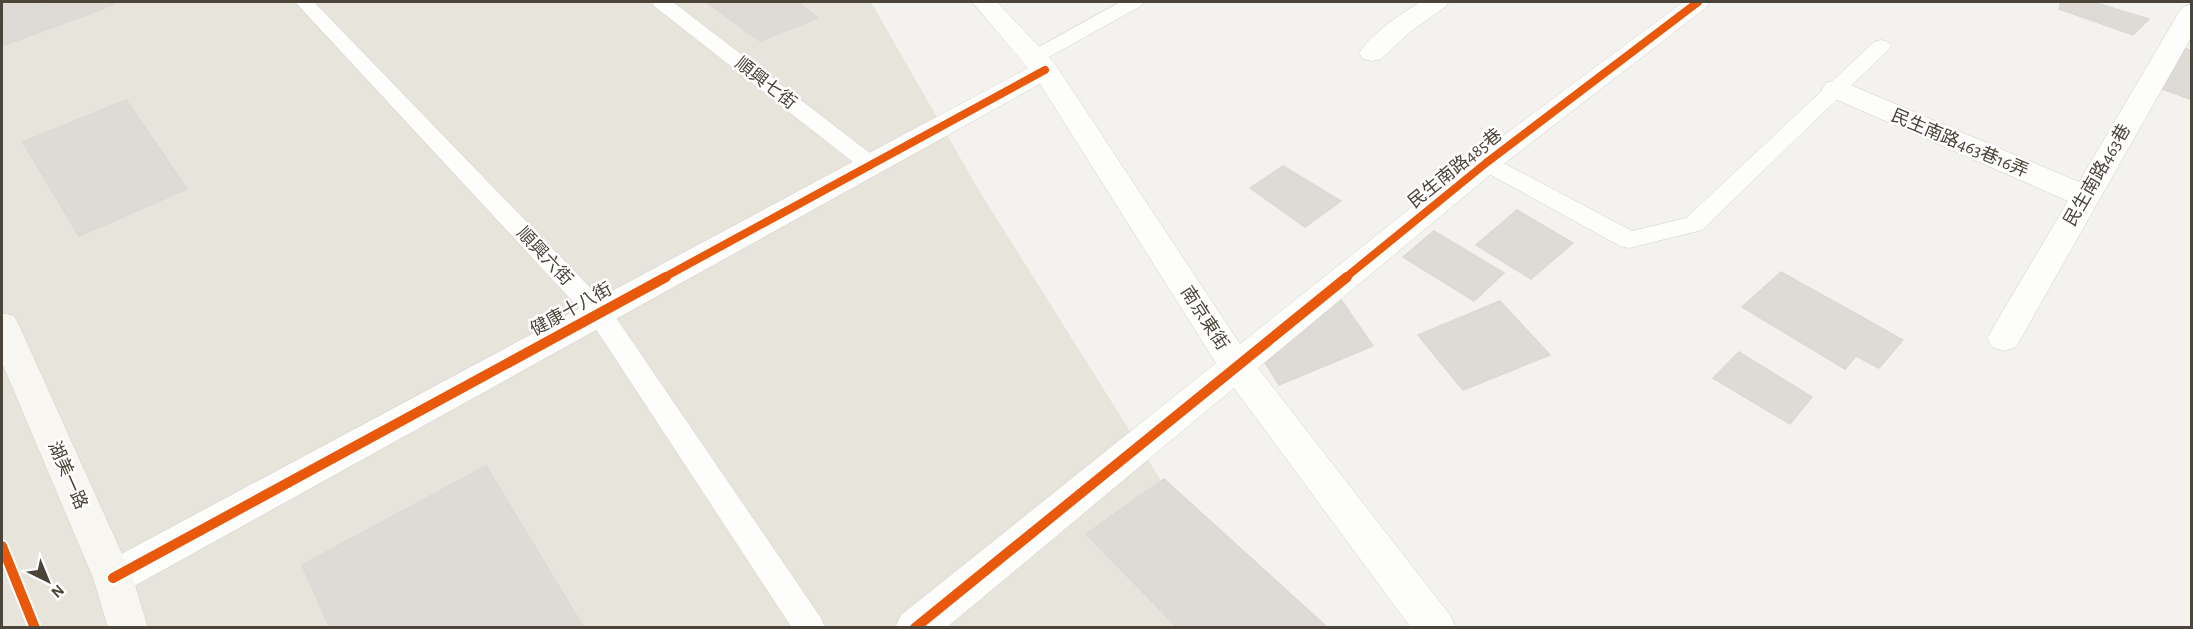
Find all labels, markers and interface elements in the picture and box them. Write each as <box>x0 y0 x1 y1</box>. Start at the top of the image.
street label: 順興七街 <box>731 53 801 113</box>
street label: 民生南路463巷16弄 <box>1888 105 2032 181</box>
street label: 民生南路463巷 <box>2060 120 2134 230</box>
street label: 民生南路485巷 <box>1404 124 1506 212</box>
street label: 順興六街 <box>513 223 577 289</box>
street label: 健康十八街 <box>527 278 615 340</box>
street label: 南京東街 <box>1177 282 1233 354</box>
street label: 湖美一路 <box>44 438 92 512</box>
north arrow <box>18 551 78 611</box>
text: N <box>48 582 67 601</box>

